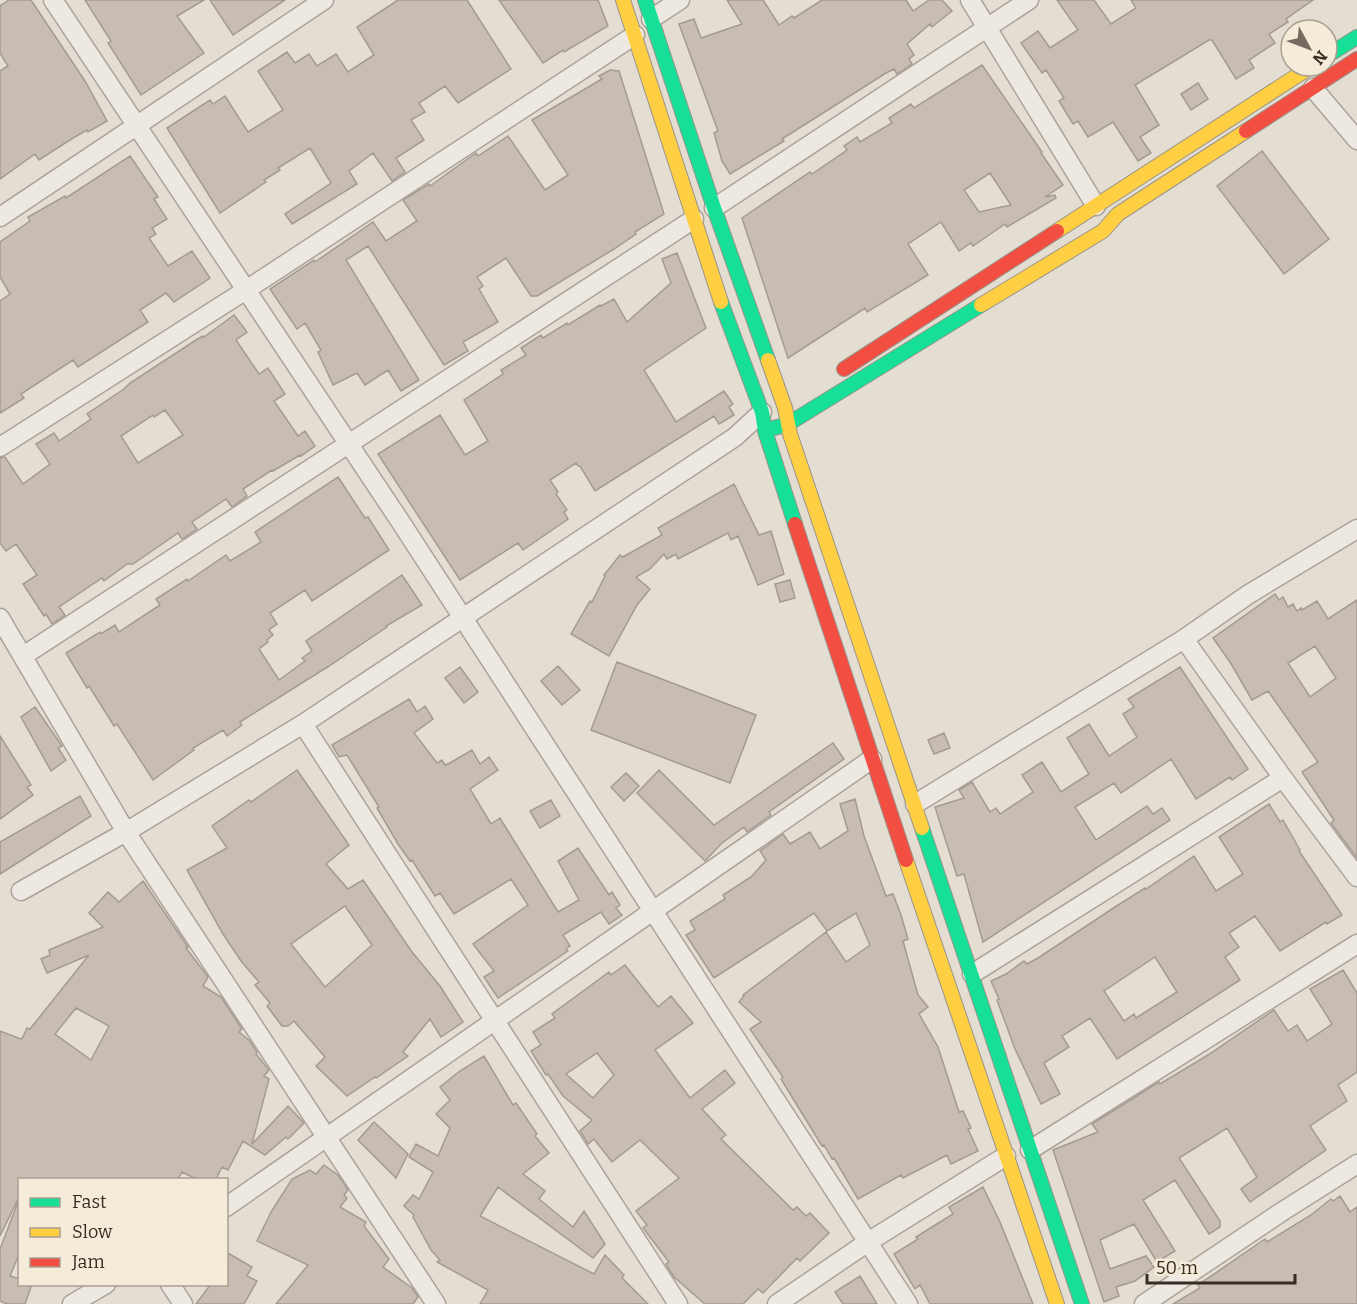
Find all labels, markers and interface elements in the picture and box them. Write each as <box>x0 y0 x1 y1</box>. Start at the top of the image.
north arrow <box>1279 18 1339 78</box>
text: N <box>1309 47 1331 68</box>
legend <box>18 1178 228 1286</box>
text: Fast <box>72 1191 107 1213</box>
text: Slow <box>72 1221 113 1243</box>
scale bar <box>1147 1247 1296 1285</box>
text: Jam <box>71 1251 105 1273</box>
text: 50 m <box>1156 1257 1198 1279</box>

